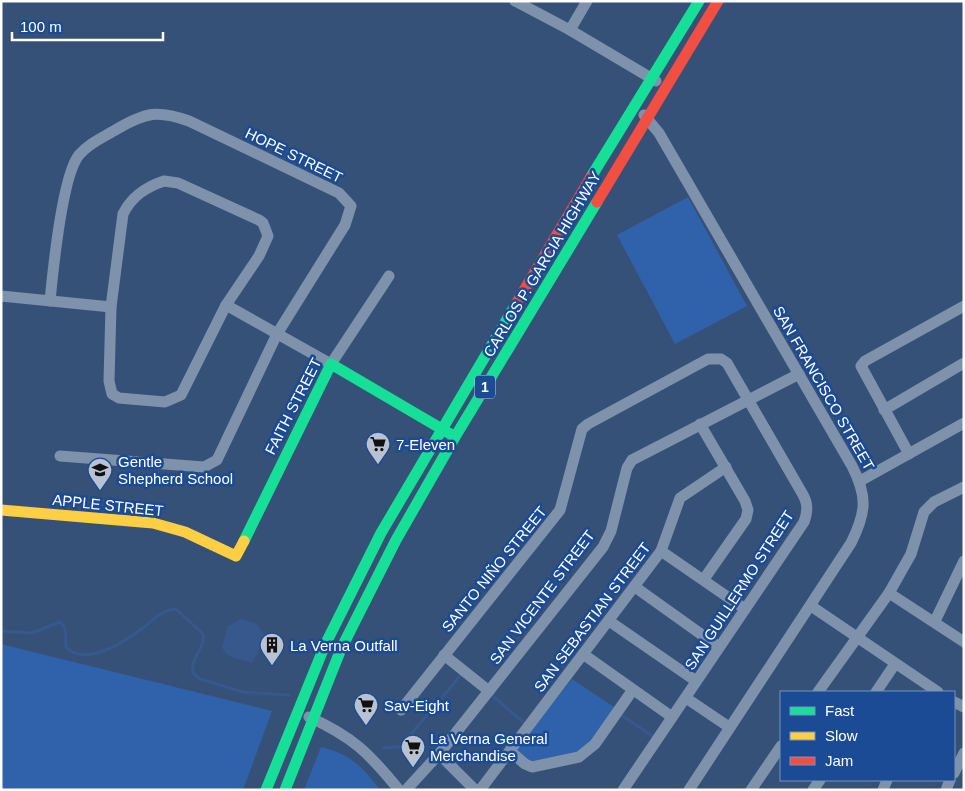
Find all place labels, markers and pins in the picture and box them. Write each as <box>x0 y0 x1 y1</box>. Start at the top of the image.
supermarket icon: 7-Eleven <box>365 431 391 465</box>
place label: 7-Eleven <box>396 436 455 453</box>
place label: Gentle Shepherd School <box>118 453 233 487</box>
school or university icon: Gentle Shepherd School <box>87 457 113 491</box>
building icon: La Verna Outfall <box>259 632 285 666</box>
place label: La Verna Outfall <box>290 637 398 654</box>
supermarket icon: Sav-Eight <box>353 692 379 726</box>
place label: Sav-Eight <box>384 697 450 714</box>
place label: La Verna General Merchandise <box>430 730 548 764</box>
supermarket icon: La Verna General Merchandise <box>400 734 426 768</box>

